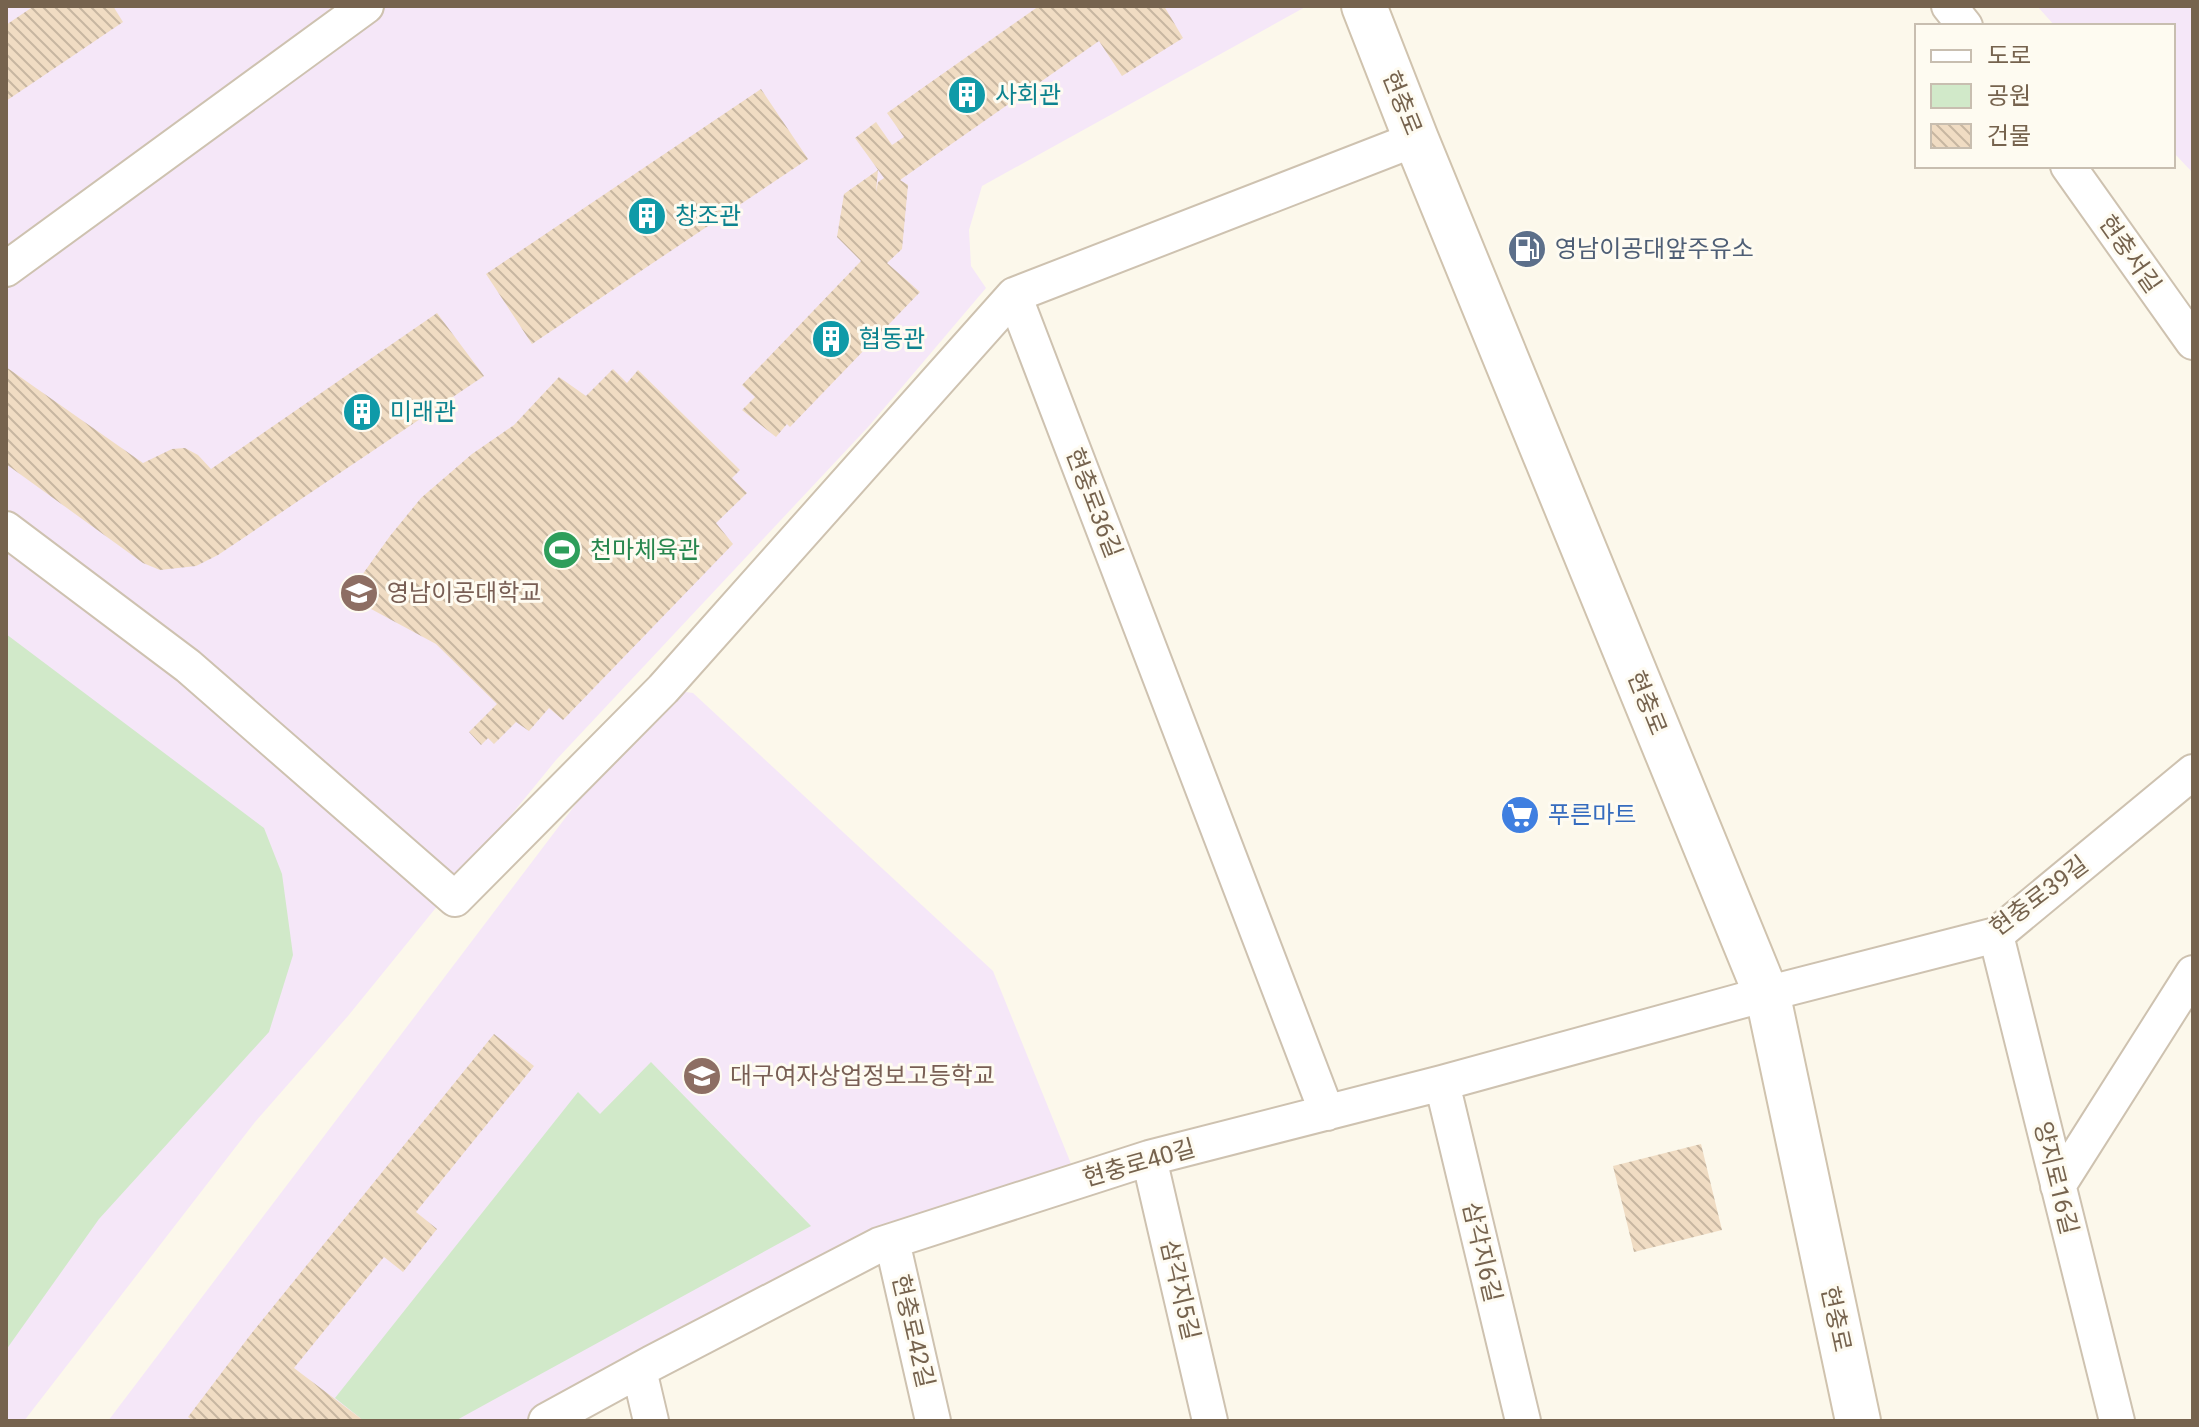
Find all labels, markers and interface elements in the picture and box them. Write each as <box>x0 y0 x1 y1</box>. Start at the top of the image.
legend <box>1915 24 2175 168</box>
text: 도로 <box>1987 42 2031 70</box>
street label: 현충로 <box>1377 67 1427 139</box>
building icon: 사회관 <box>946 74 988 116</box>
place label: 사회관 <box>995 81 1061 109</box>
text: 공원 <box>1987 82 2031 110</box>
text: 건물 <box>1987 122 2031 150</box>
building icon: 창조관 <box>626 195 668 237</box>
place label: 창조관 <box>675 202 741 230</box>
street label: 현충서길 <box>2093 210 2167 298</box>
fuel station icon: 영남이공대앞주유소 <box>1506 228 1548 270</box>
place label: 영남이공대앞주유소 <box>1555 235 1754 263</box>
building icon: 협동관 <box>810 318 852 360</box>
place label: 협동관 <box>859 325 925 353</box>
building icon: 미래관 <box>341 391 383 433</box>
place label: 미래관 <box>390 398 456 426</box>
street label: 현충로36길 <box>1060 444 1128 562</box>
sports icon: 천마체육관 <box>541 529 583 571</box>
place label: 천마체육관 <box>590 536 700 564</box>
school or university icon: 영남이공대학교 <box>338 572 380 614</box>
place label: 영남이공대학교 <box>387 579 542 607</box>
street label: 현충로 <box>1622 667 1672 739</box>
supermarket icon: 푸른마트 <box>1499 794 1541 836</box>
place label: 푸른마트 <box>1548 801 1636 829</box>
street label: 현충로39길 <box>1985 850 2093 942</box>
school or university icon: 대구여자상업정보고등학교 <box>681 1055 723 1097</box>
place label: 대구여자상업정보고등학교 <box>730 1062 995 1090</box>
street label: 양지로16길 <box>2028 1119 2084 1237</box>
street label: 현충로40길 <box>1080 1134 1198 1192</box>
street label: 삼각지6길 <box>1457 1199 1507 1305</box>
street label: 삼각지5길 <box>1155 1237 1205 1343</box>
street label: 현충로42길 <box>886 1272 940 1390</box>
street label: 현충로 <box>1815 1284 1857 1354</box>

